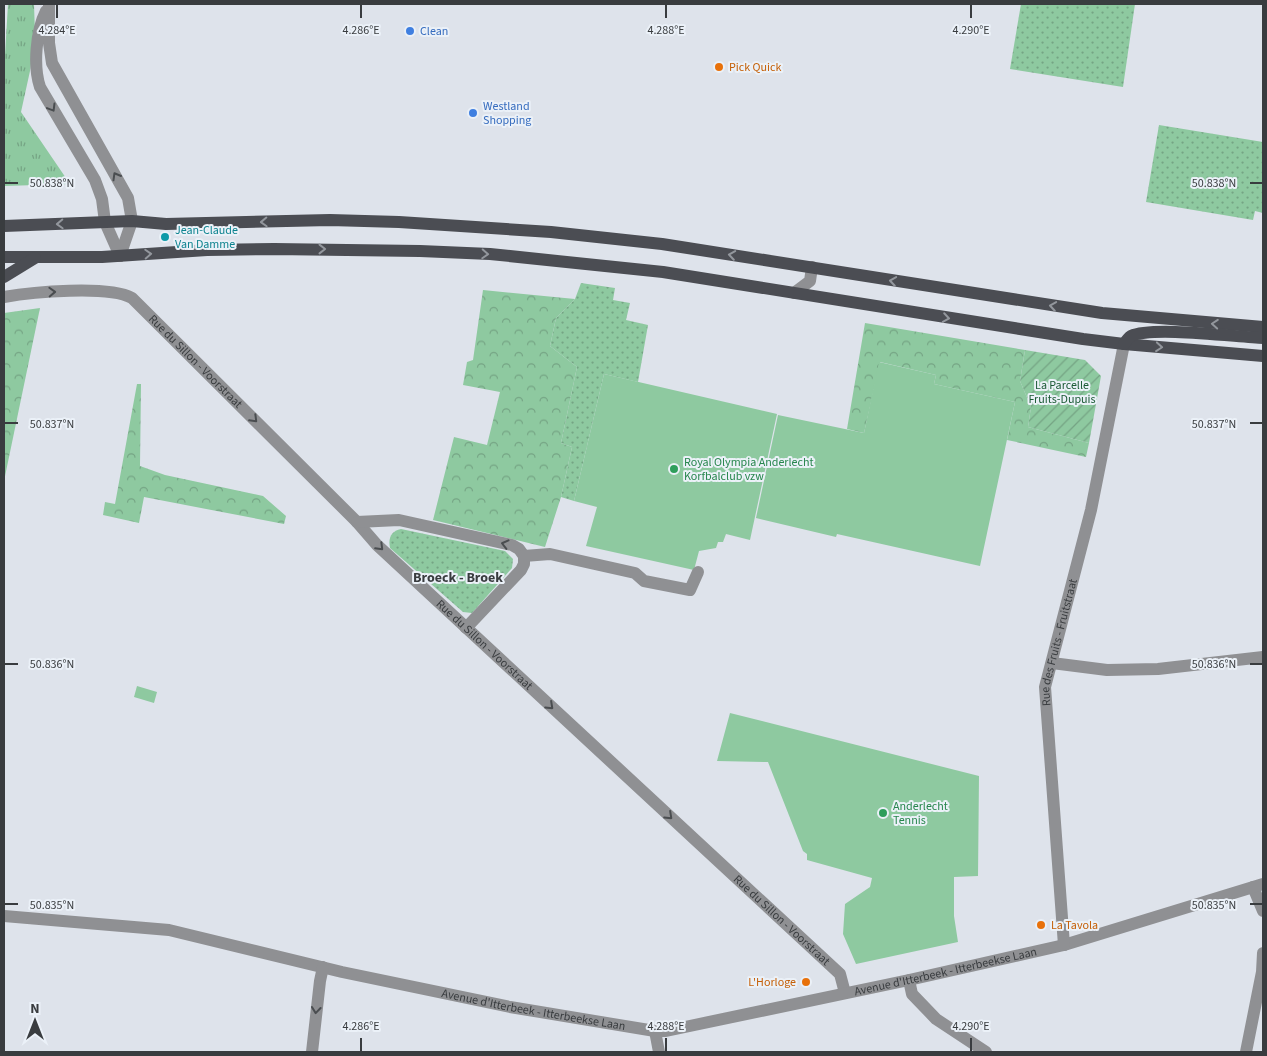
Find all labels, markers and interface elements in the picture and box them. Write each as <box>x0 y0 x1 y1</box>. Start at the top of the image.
text: 4.284°E <box>38 22 76 39</box>
text: 4.286°E <box>342 22 380 39</box>
text: 4.288°E <box>647 22 685 39</box>
text: 4.290°E <box>952 22 990 39</box>
place label: Clean <box>420 23 448 40</box>
marker: Clean <box>404 25 416 37</box>
place label: Pick Quick <box>729 59 781 76</box>
marker: Pick Quick <box>713 61 725 73</box>
place label: Westland Shopping <box>483 98 531 129</box>
one-way arrow <box>46 103 56 112</box>
marker: Westland Shopping <box>467 107 479 119</box>
one-way arrow <box>112 173 122 182</box>
text: 50.838°N <box>30 175 74 192</box>
text: 50.838°N <box>1192 175 1236 192</box>
one-way arrow <box>260 216 268 227</box>
one-way arrow <box>55 218 63 229</box>
place label: Jean-Claude Van Damme <box>175 222 238 253</box>
marker: Jean-Claude Van Damme <box>159 231 171 243</box>
one-way arrow <box>319 244 327 254</box>
one-way arrow <box>481 248 489 259</box>
one-way arrow <box>144 249 152 260</box>
one-way arrow <box>728 250 736 261</box>
one-way arrow <box>888 276 897 286</box>
one-way arrow <box>48 287 56 297</box>
one-way arrow <box>1049 301 1057 312</box>
street label: Rue du Sillon - Voorstraat <box>145 311 246 412</box>
one-way arrow <box>942 312 950 322</box>
one-way arrow <box>1210 318 1218 329</box>
one-way arrow <box>1155 342 1163 353</box>
park label: La Parcelle Fruits-Dupuis <box>1028 377 1096 408</box>
one-way arrow <box>248 413 257 422</box>
text: 50.837°N <box>30 416 74 433</box>
text: 50.837°N <box>1192 416 1236 433</box>
place label: Royal Olympia Anderlecht Korfbalclub vzw <box>684 454 814 485</box>
marker: Royal Olympia Anderlecht Korfbalclub vzw <box>668 463 680 475</box>
one-way arrow <box>500 539 509 550</box>
one-way arrow <box>374 541 383 550</box>
district label: Broeck - Broek <box>413 568 503 588</box>
street label: Rue des Fruits - Fruitstraat <box>1037 577 1081 707</box>
street label: Rue du Sillon - Voorstraat <box>433 596 537 694</box>
text: 50.836°N <box>30 656 74 673</box>
text: 50.836°N <box>1192 656 1236 673</box>
one-way arrow <box>544 700 553 709</box>
place label: Anderlecht Tennis <box>893 798 948 829</box>
marker: Anderlecht Tennis <box>877 807 889 819</box>
one-way arrow <box>663 810 672 819</box>
street label: Rue du Sillon - Voorstraat <box>730 871 834 969</box>
text: 50.835°N <box>30 897 74 914</box>
text: 50.835°N <box>1192 897 1236 914</box>
place label: La Tavola <box>1051 917 1098 934</box>
marker: La Tavola <box>1035 919 1047 931</box>
street label: Avenue d'Itterbeek - Itterbeekse Laan <box>853 943 1038 1000</box>
place label: L'Horloge <box>748 974 796 991</box>
marker: L'Horloge <box>800 976 812 988</box>
street label: Avenue d'Itterbeek - Itterbeekse Laan <box>440 984 627 1035</box>
north arrow <box>10 996 60 1046</box>
text: N <box>30 999 40 1019</box>
one-way arrow <box>311 1006 322 1014</box>
text: 4.286°E <box>342 1018 380 1035</box>
text: 4.288°E <box>647 1018 685 1035</box>
text: 4.290°E <box>952 1018 990 1035</box>

